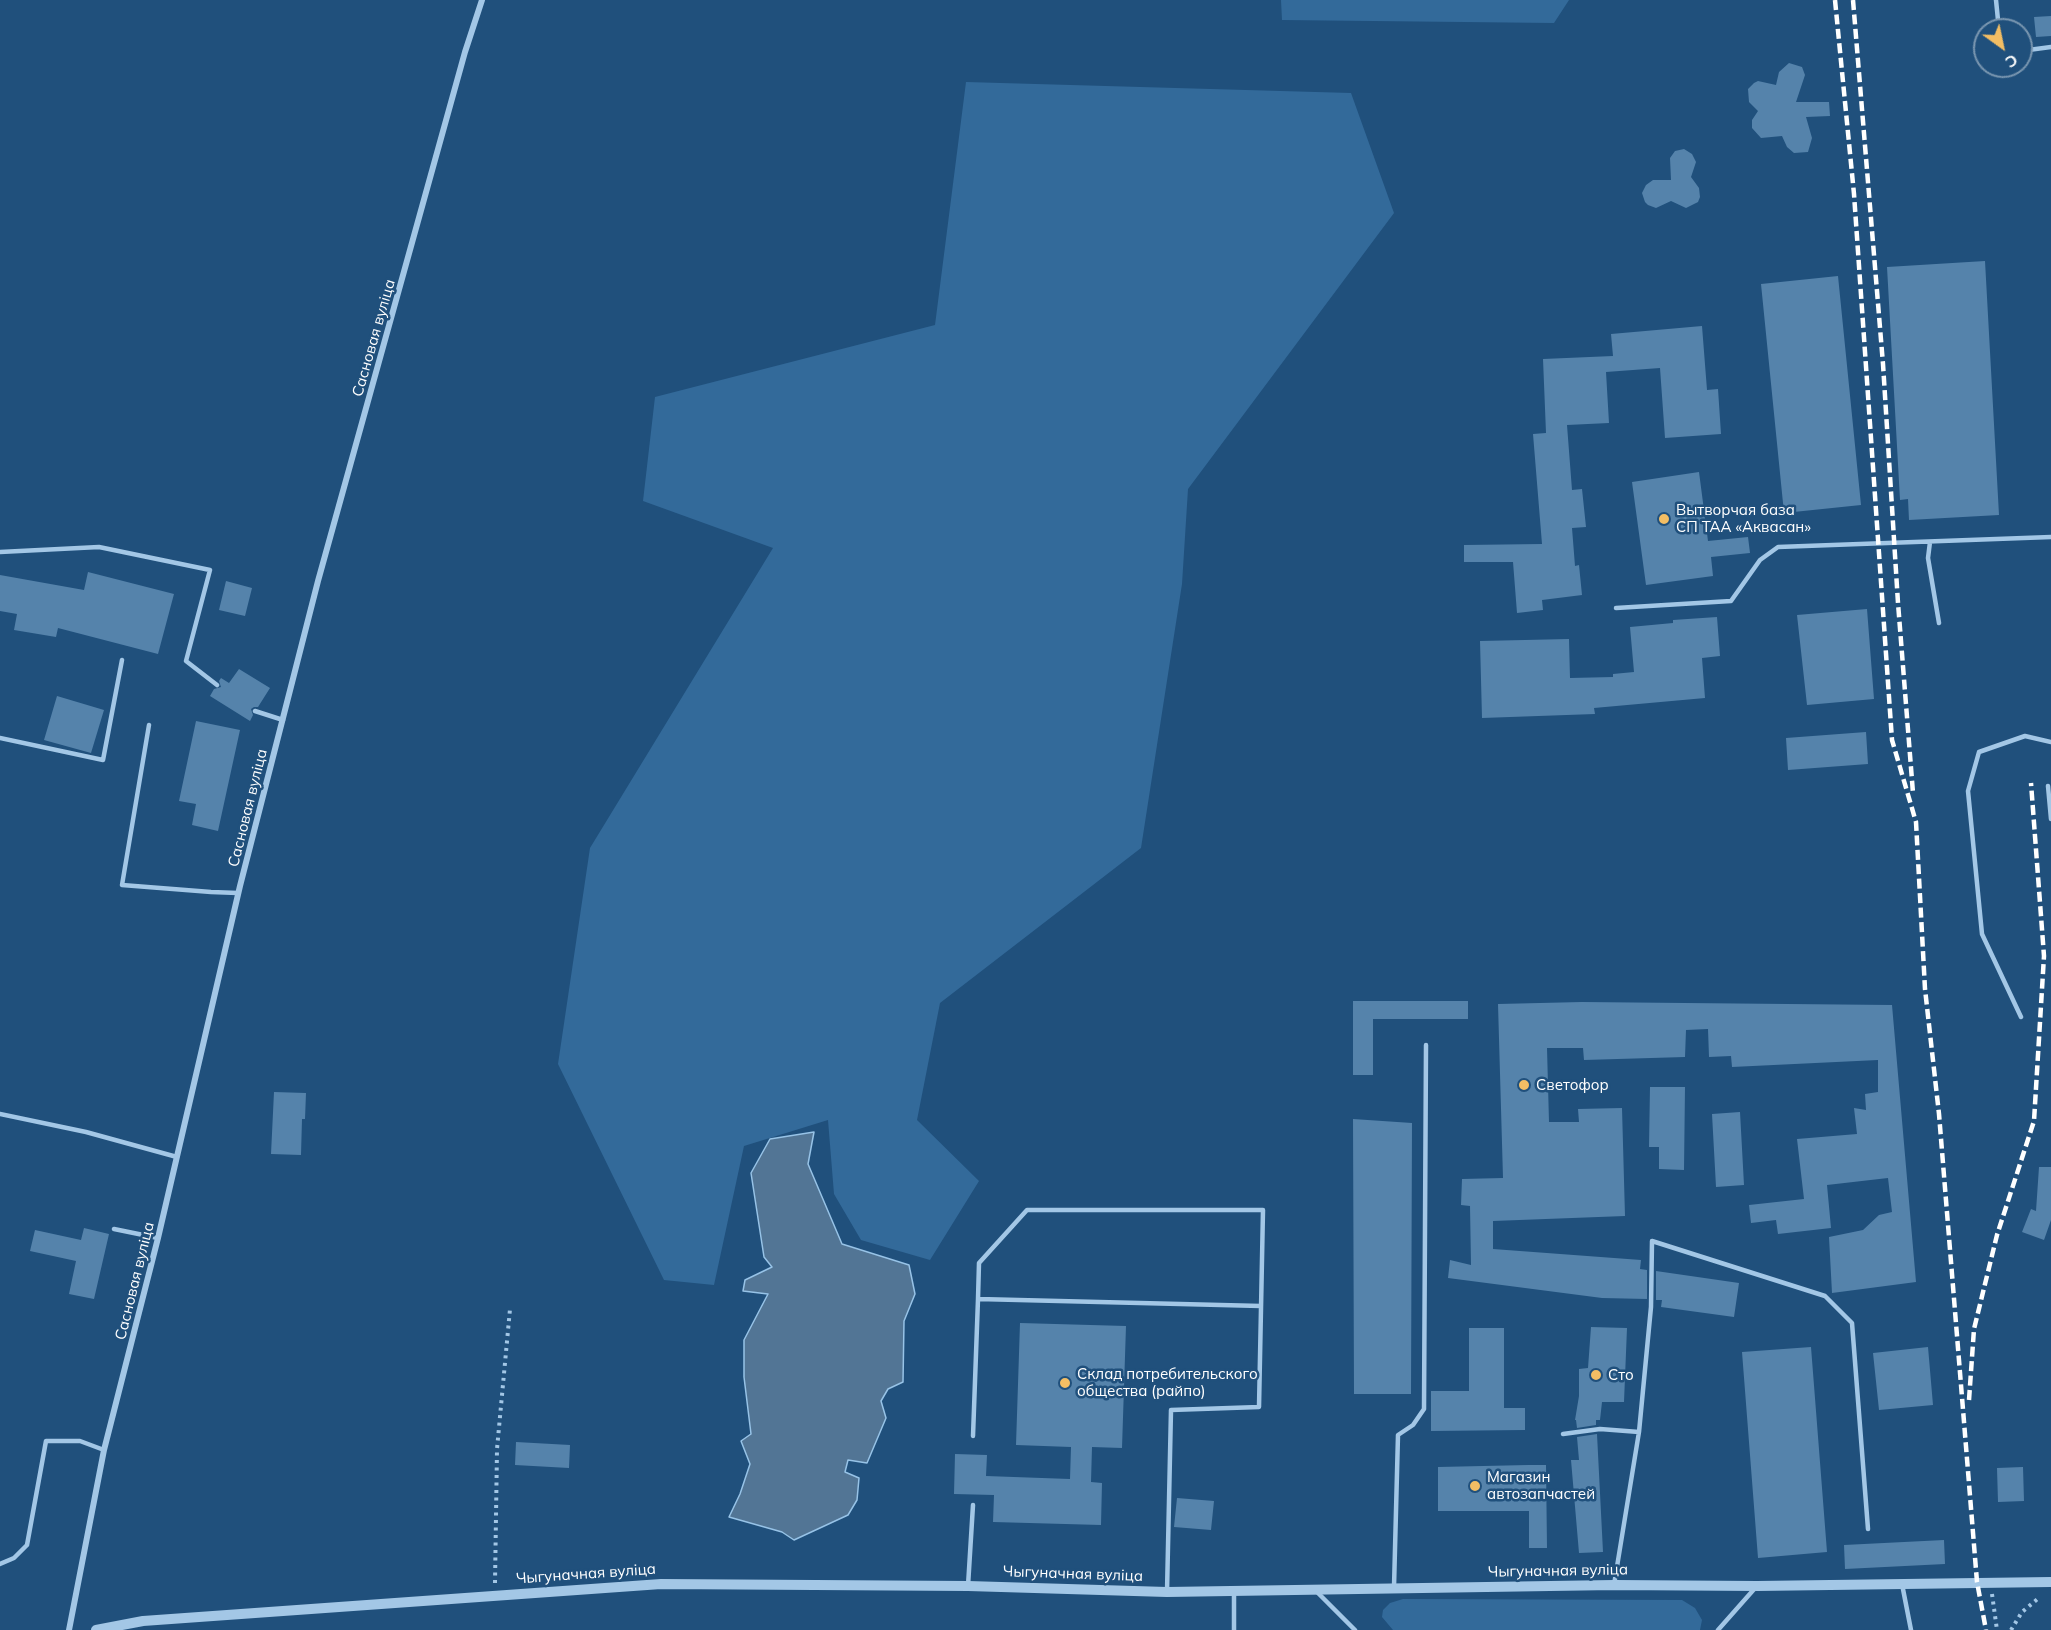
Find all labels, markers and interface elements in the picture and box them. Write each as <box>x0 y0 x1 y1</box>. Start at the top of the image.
north arrow <box>1973 18 2033 78</box>
text: С <box>2002 50 2022 73</box>
street label: Сасновая вуліца <box>349 277 399 399</box>
place label: Вытворчая база СП ТАА «Аквасан» <box>1676 501 1811 536</box>
marker: Вытворчая база СП ТАА «Аквасан» <box>1657 512 1671 526</box>
street label: Сасновая вуліца <box>225 747 271 869</box>
place label: Светофор <box>1536 1076 1609 1094</box>
marker: Светофор <box>1517 1078 1531 1092</box>
street label: Сасновая вуліца <box>112 1220 158 1342</box>
place label: Склад потребительского общества (райпо) <box>1077 1365 1258 1400</box>
place label: Сто <box>1608 1366 1634 1384</box>
marker: Сто <box>1589 1368 1603 1382</box>
marker: Склад потребительского общества (райпо) <box>1058 1376 1072 1390</box>
place label: Магазин автозапчастей <box>1487 1468 1595 1503</box>
marker: Магазин автозапчастей <box>1468 1479 1482 1493</box>
street label: Чыгуначная вуліца <box>516 1560 656 1588</box>
street label: Чыгуначная вуліца <box>1488 1561 1628 1581</box>
street label: Чыгуначная вуліца <box>1003 1563 1143 1585</box>

